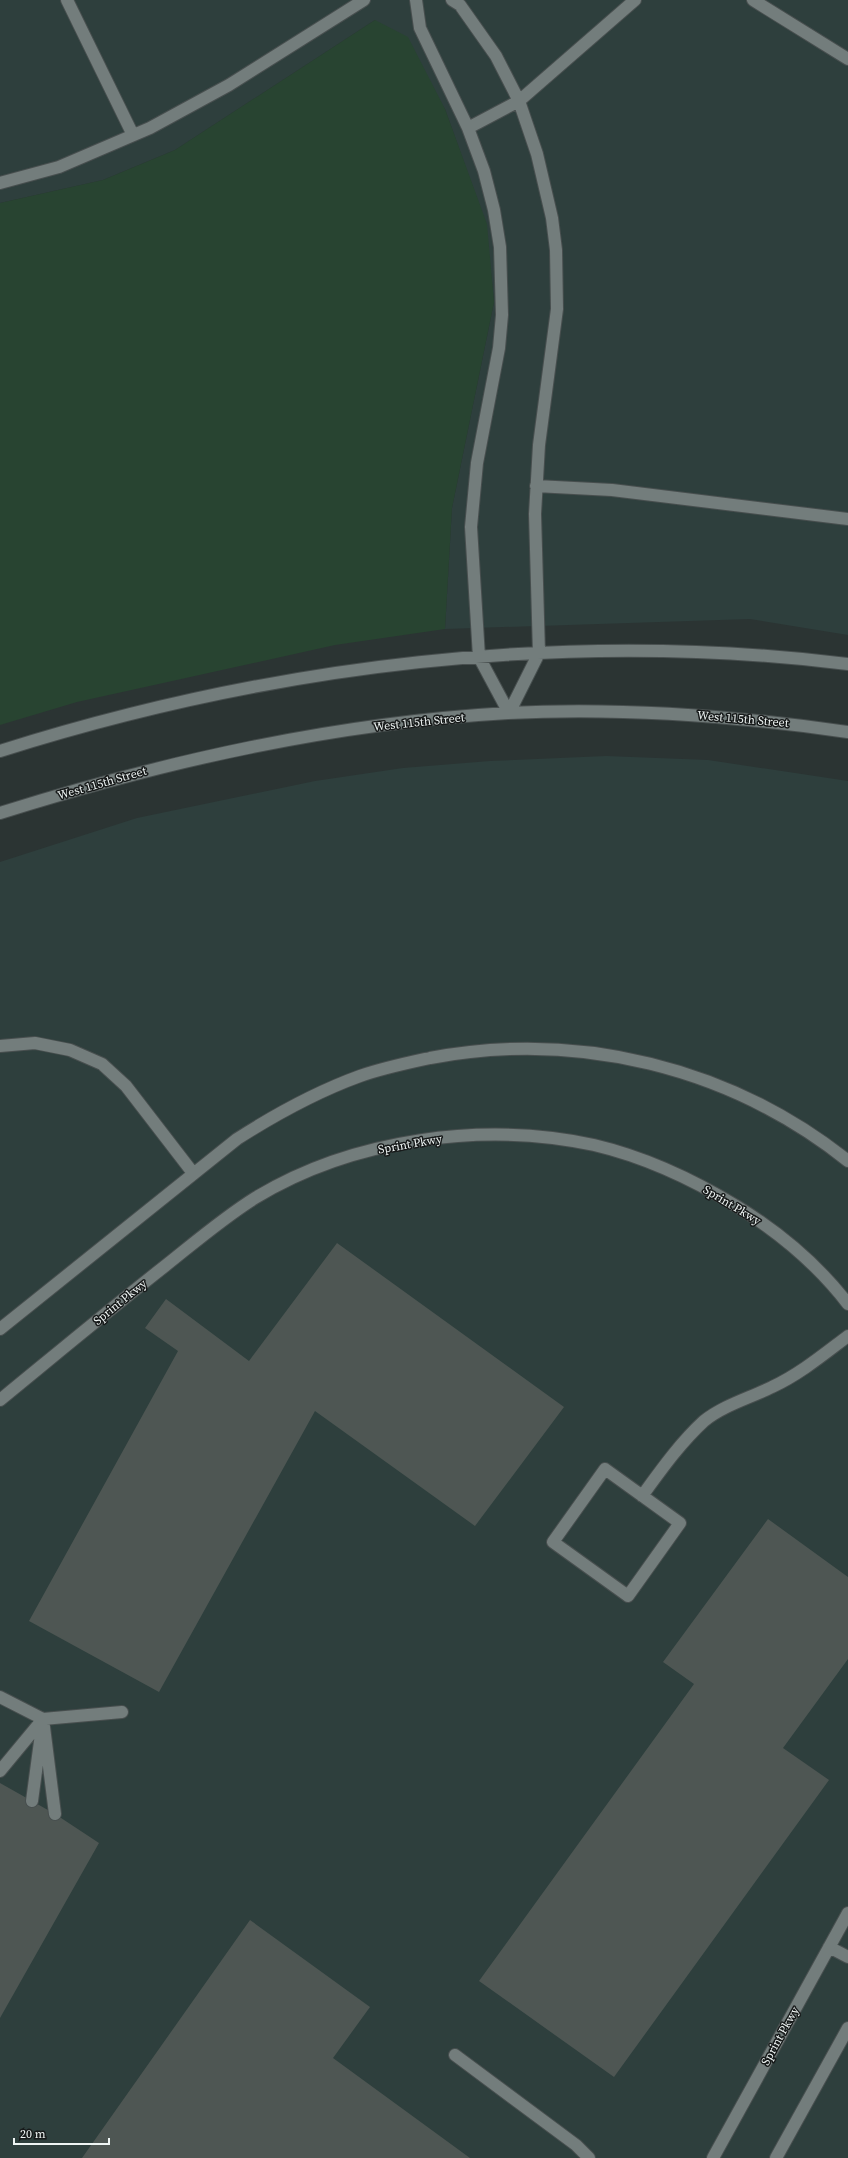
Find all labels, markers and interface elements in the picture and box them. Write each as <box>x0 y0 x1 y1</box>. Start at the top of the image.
street label: West 115th Street <box>697 707 789 731</box>
street label: West 115th Street <box>373 709 466 735</box>
street label: West 115th Street <box>56 763 148 803</box>
street label: Sprint Pkwy <box>377 1130 444 1157</box>
street label: Sprint Pkwy <box>700 1181 765 1229</box>
street label: Sprint Pkwy <box>90 1275 151 1329</box>
street label: Sprint Pkwy <box>757 2003 803 2068</box>
scale bar <box>14 2120 109 2146</box>
text: 20 m <box>20 2126 46 2142</box>

